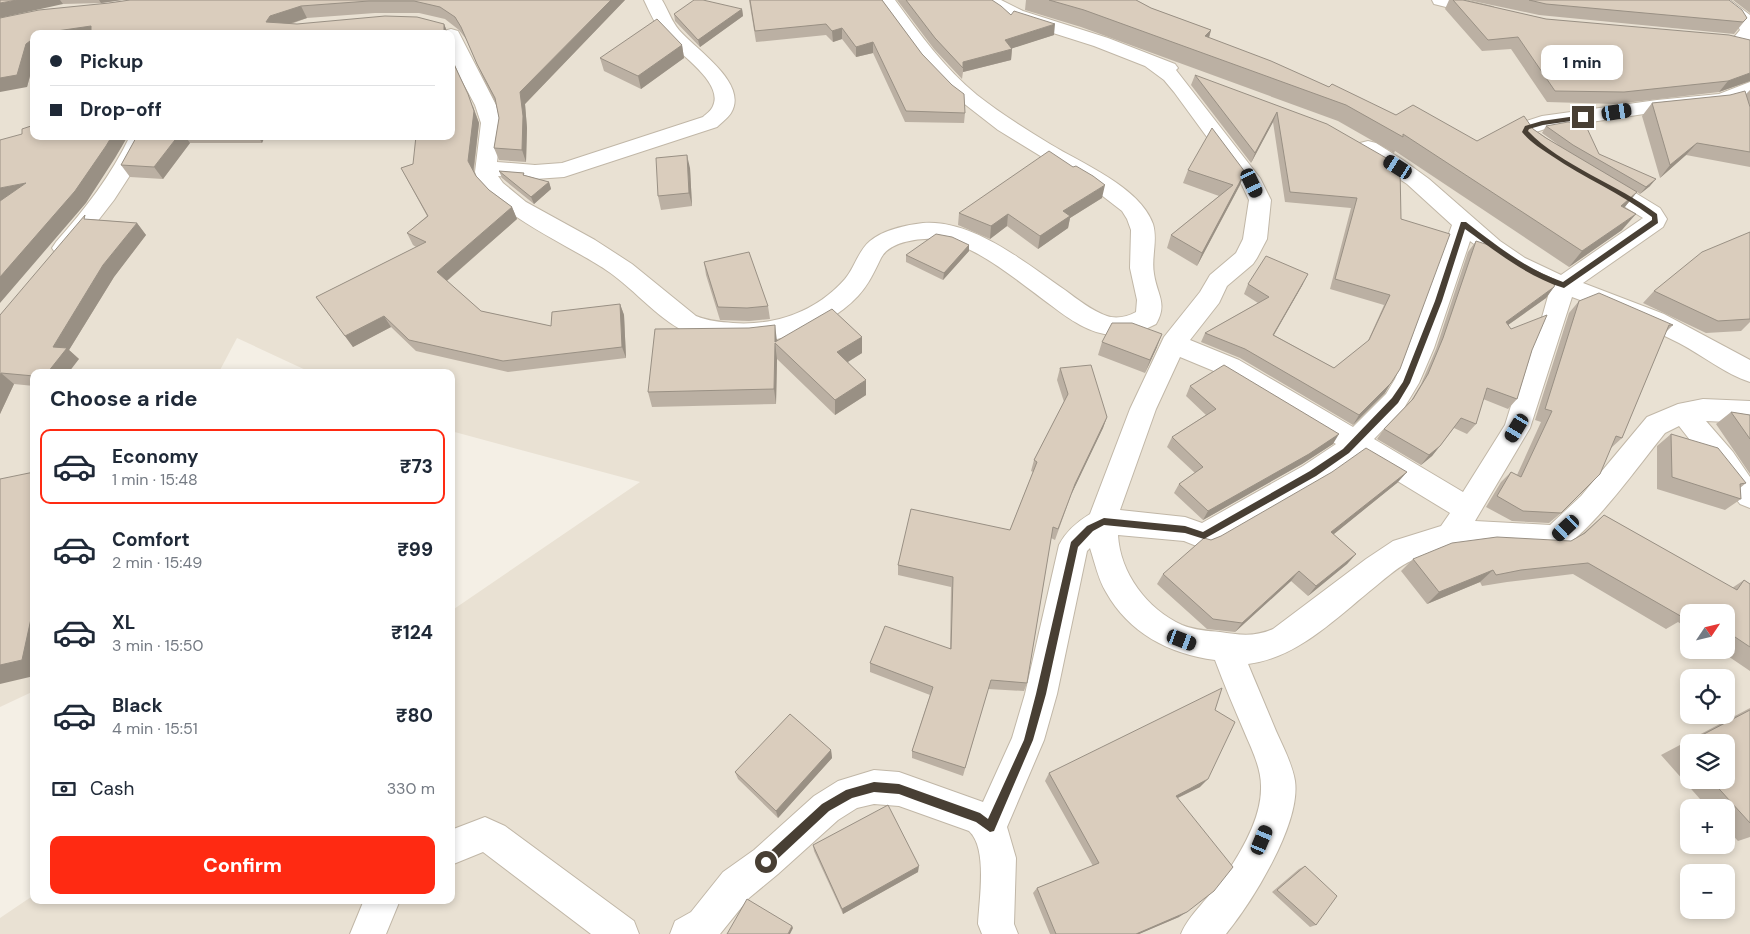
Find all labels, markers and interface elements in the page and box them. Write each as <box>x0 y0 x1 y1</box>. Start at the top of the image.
callout: 1 min <box>1542 44 1624 80</box>
text: Pickup <box>80 49 144 74</box>
text: 1 min <box>1562 52 1602 73</box>
text: Drop-off <box>80 97 162 122</box>
car <box>1601 102 1632 122</box>
route end <box>1572 106 1594 128</box>
car <box>1381 153 1414 181</box>
car <box>1238 166 1265 200</box>
text: Choose a ride <box>50 384 198 413</box>
car <box>1502 411 1531 445</box>
icon: car <box>52 444 97 489</box>
text: Economy <box>112 444 199 469</box>
text: ₹73 <box>400 454 433 479</box>
text: 1 min · 15:48 <box>112 469 198 490</box>
car <box>1549 512 1582 544</box>
icon: car <box>52 527 97 572</box>
text: Comfort <box>112 527 190 552</box>
text: ₹99 <box>397 537 433 562</box>
text: 2 min · 15:49 <box>112 552 202 573</box>
north arrow <box>1680 604 1735 659</box>
map controls <box>1680 604 1735 919</box>
icon: car <box>52 610 97 655</box>
text: XL <box>112 610 135 635</box>
text: ₹124 <box>391 620 433 645</box>
car <box>1165 628 1198 652</box>
text: 3 min · 15:50 <box>112 635 203 656</box>
button: locate <box>1680 669 1735 724</box>
icon: car <box>52 693 97 738</box>
text: Black <box>112 693 163 718</box>
text: ₹80 <box>396 703 433 728</box>
text: 4 min · 15:51 <box>112 718 198 739</box>
button: layers <box>1680 734 1735 789</box>
icon: cash <box>50 775 78 803</box>
text: Cash <box>90 776 134 801</box>
text: 330 m <box>387 778 435 799</box>
button: + <box>1680 799 1735 854</box>
car <box>1249 823 1274 857</box>
button: Confirm <box>50 836 435 894</box>
route start <box>755 851 777 873</box>
button: − <box>1680 864 1735 919</box>

